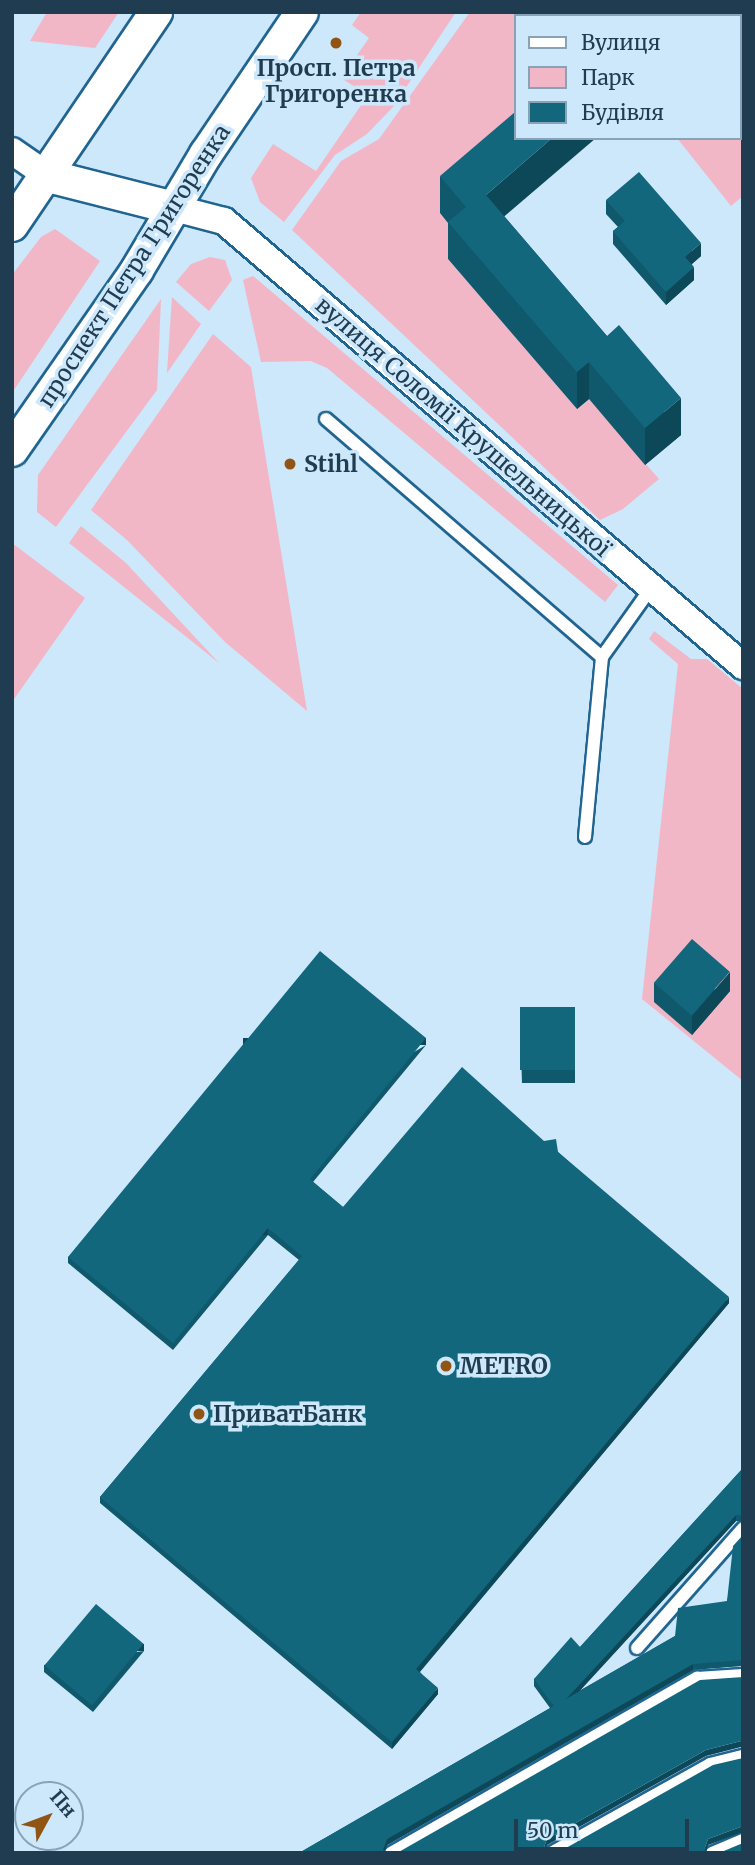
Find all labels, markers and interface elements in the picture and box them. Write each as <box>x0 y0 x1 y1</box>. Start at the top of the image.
legend <box>514 14 741 140</box>
text: Вулиця <box>581 29 661 56</box>
marker: Просп. Петра Григоренка <box>328 35 344 51</box>
place label: Просп. Петра Григоренка <box>256 54 416 108</box>
text: Парк <box>581 64 635 91</box>
text: Будівля <box>581 99 664 126</box>
street label: проспект Петра Григоренка <box>32 119 236 413</box>
street label: вулиця Соломії Крушельницької <box>310 291 616 563</box>
place label: Stihl <box>304 450 358 478</box>
marker: Stihl <box>282 456 298 472</box>
place label: METRO <box>460 1352 548 1380</box>
marker: METRO <box>438 1358 454 1374</box>
place label: ПриватБанк <box>213 1400 363 1428</box>
marker: ПриватБанк <box>191 1406 207 1422</box>
north arrow <box>14 1781 84 1851</box>
text: Пн <box>45 1785 82 1822</box>
scale bar <box>517 1806 692 1850</box>
text: 50 m <box>527 1817 578 1844</box>

